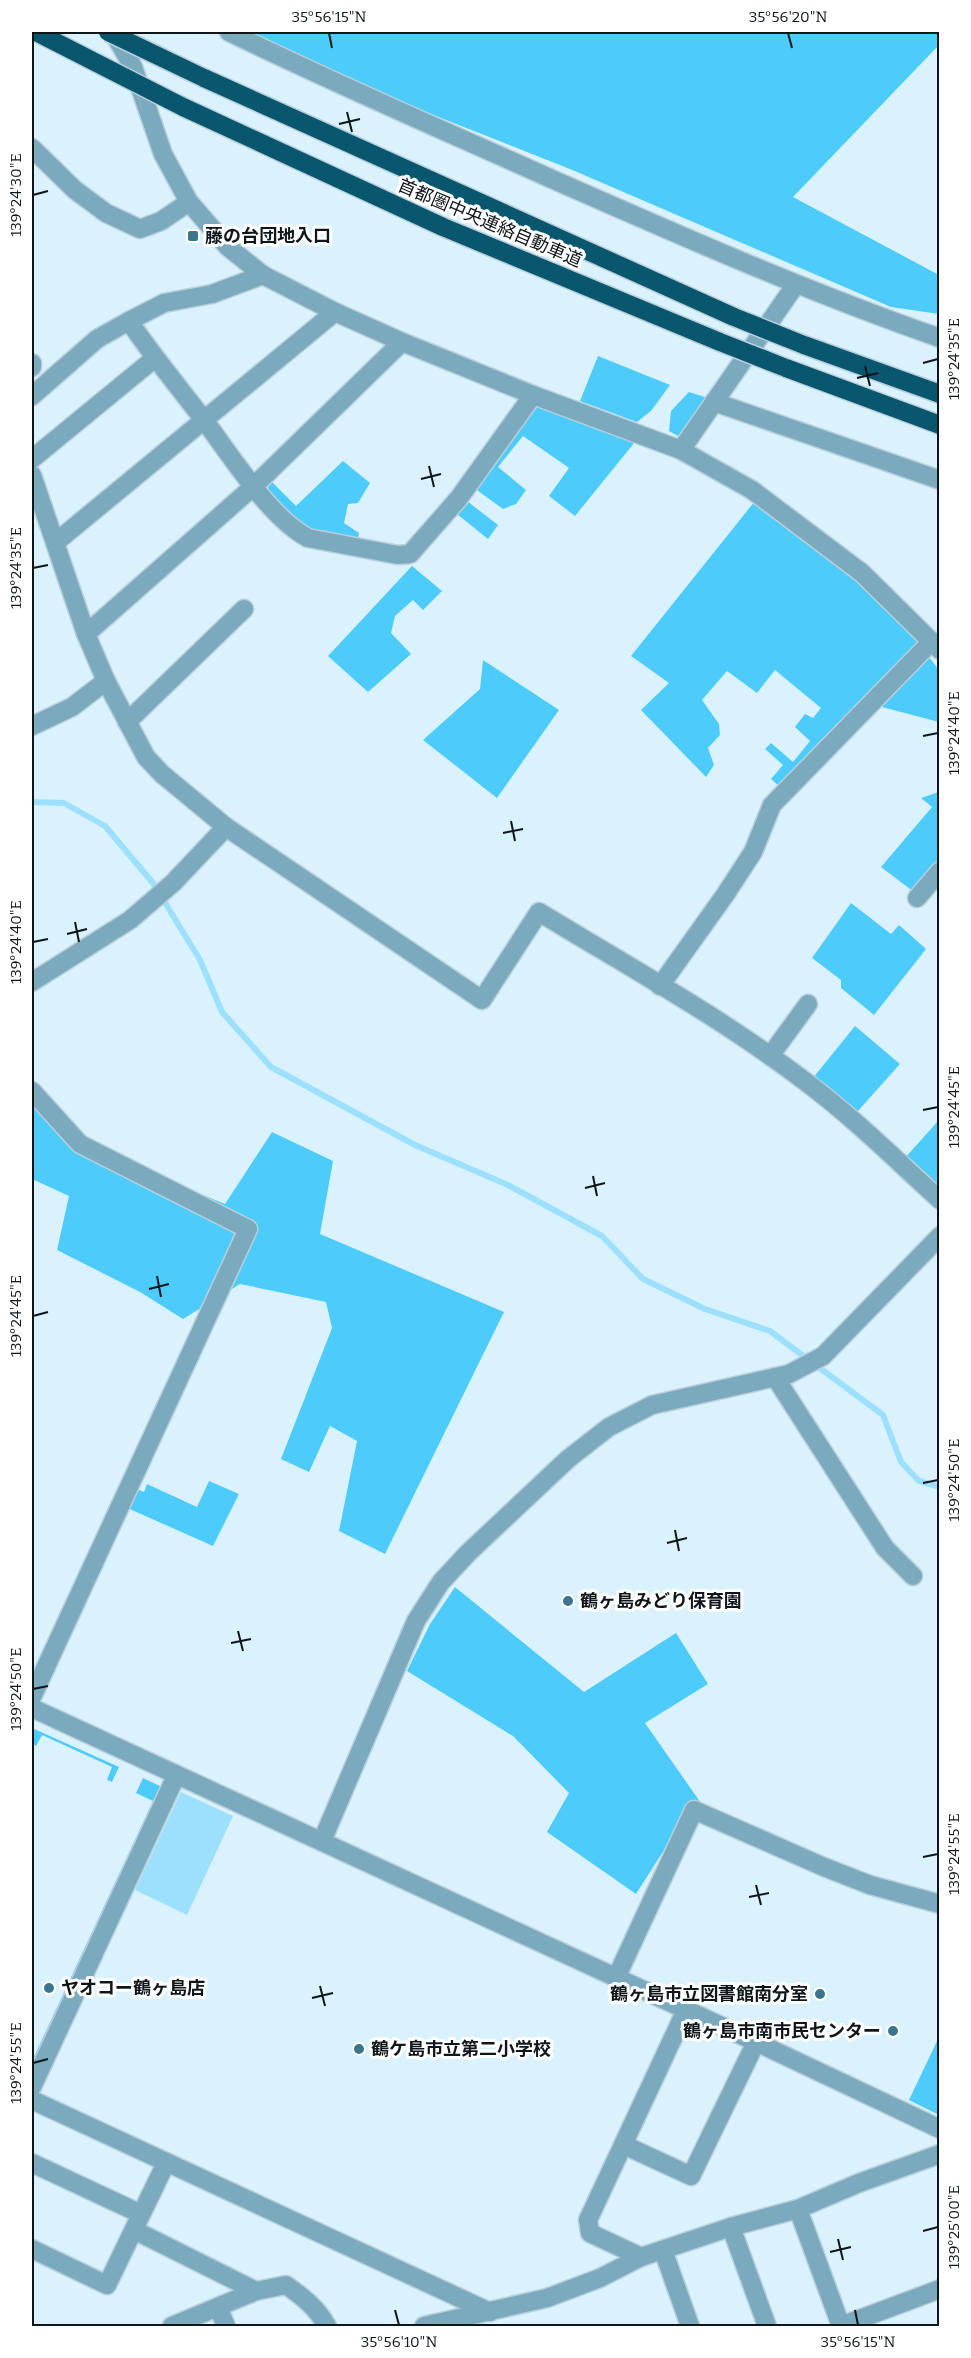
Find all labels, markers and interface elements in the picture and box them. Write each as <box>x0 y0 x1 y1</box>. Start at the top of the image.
text: 35°56'15"N <box>291 8 367 26</box>
text: 35°56'20"N <box>749 8 827 26</box>
text: 139°24'30"E <box>7 153 25 237</box>
street label: 首都圏中央連絡自動車道 <box>395 174 585 272</box>
place label: 藤の台団地入口 <box>205 225 331 247</box>
marker: 藤の台団地入口 <box>186 229 200 243</box>
text: 139°24'35"E <box>945 318 963 400</box>
text: 139°24'35"E <box>7 527 25 609</box>
text: 139°24'40"E <box>945 691 963 775</box>
text: 139°24'40"E <box>7 900 25 984</box>
text: 139°24'45"E <box>945 1066 963 1148</box>
text: 139°24'45"E <box>7 1275 25 1357</box>
text: 139°24'50"E <box>945 1439 963 1522</box>
place label: 鶴ヶ島みどり保育園 <box>580 1590 742 1612</box>
marker: 鶴ヶ島みどり保育園 <box>561 1594 575 1608</box>
text: 139°24'50"E <box>7 1648 25 1731</box>
text: 139°24'55"E <box>945 1813 963 1895</box>
place label: ヤオコー鶴ヶ島店 <box>61 1977 205 1999</box>
marker: ヤオコー鶴ヶ島店 <box>42 1981 56 1995</box>
place label: 鶴ヶ島市立図書館南分室 <box>610 1983 808 2005</box>
marker: 鶴ヶ島市立図書館南分室 <box>813 1987 827 2001</box>
place label: 鶴ヶ島市南市民センター <box>683 2020 881 2042</box>
text: 139°24'55"E <box>7 2022 25 2104</box>
marker: 鶴ヶ島市南市民センター <box>886 2024 900 2038</box>
place label: 鶴ケ島市立第二小学校 <box>371 2038 551 2060</box>
marker: 鶴ケ島市立第二小学校 <box>352 2042 366 2056</box>
text: 139°25'00"E <box>945 2185 963 2269</box>
text: 35°56'10"N <box>361 2333 437 2351</box>
text: 35°56'15"N <box>820 2333 896 2351</box>

